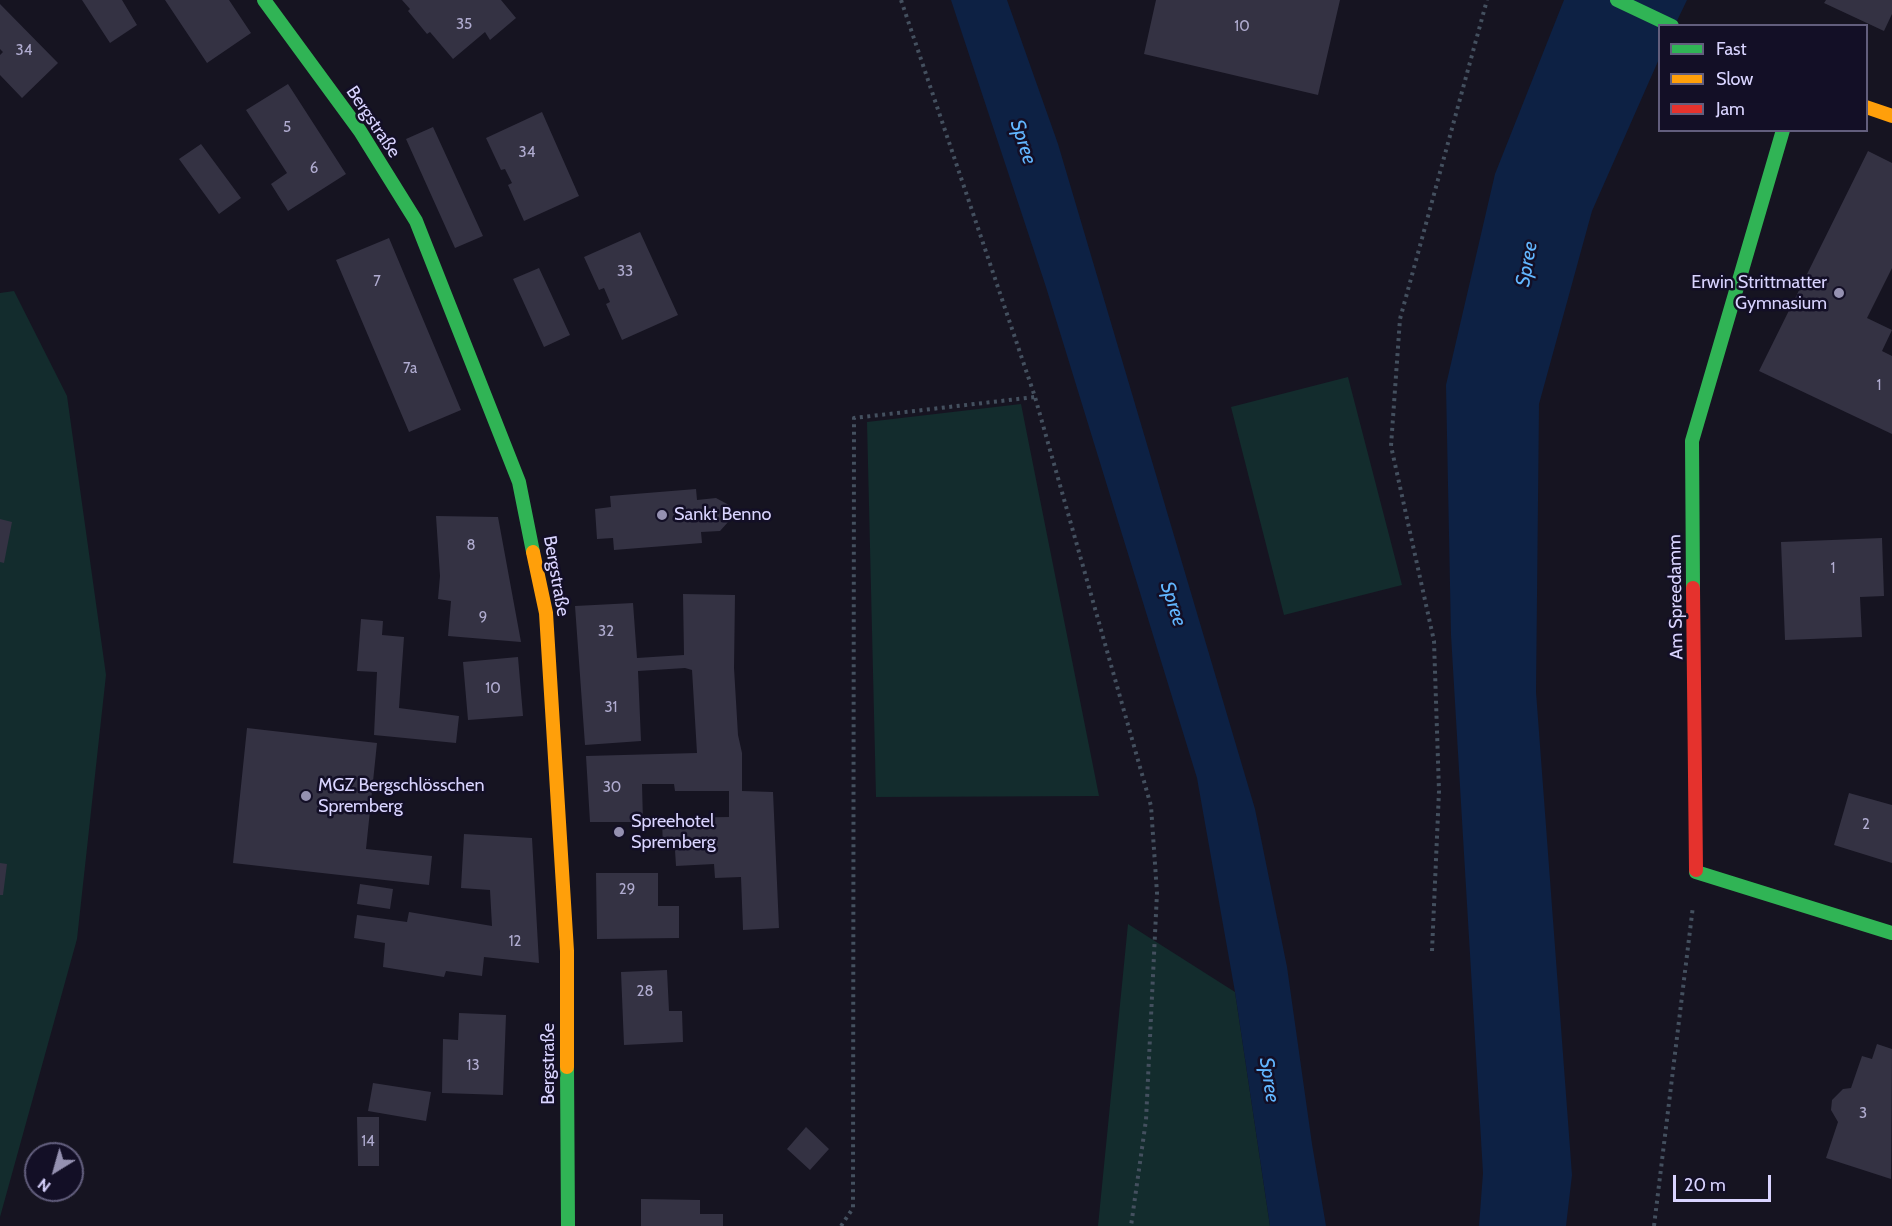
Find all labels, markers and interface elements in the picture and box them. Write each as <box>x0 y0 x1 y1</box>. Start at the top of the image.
house number: 35 <box>456 16 472 34</box>
house number: 10 <box>1234 18 1250 36</box>
legend <box>1658 24 1868 132</box>
text: Fast <box>1716 38 1747 60</box>
house number: 34 <box>16 42 32 60</box>
text: Slow <box>1716 68 1753 90</box>
street label: Bergstraße <box>341 82 405 162</box>
text: Jam <box>1716 98 1745 120</box>
water label: Spree <box>1005 117 1041 167</box>
house number: 5 <box>283 119 291 137</box>
house number: 34 <box>519 144 535 162</box>
house number: 6 <box>310 160 318 178</box>
water label: Spree <box>1511 240 1543 288</box>
house number: 33 <box>617 263 633 281</box>
place label: Erwin Strittmatter Gymnasium <box>1691 272 1827 314</box>
house number: 7 <box>373 273 381 291</box>
marker: Erwin Strittmatter Gymnasium <box>1832 286 1846 300</box>
house number: 7a <box>403 360 417 378</box>
house number: 1 <box>1877 377 1881 395</box>
place label: Sankt Benno <box>674 504 771 526</box>
marker: Sankt Benno <box>655 508 669 522</box>
street label: Bergstraße <box>538 534 574 618</box>
street label: Am Spreedamm <box>1664 534 1688 660</box>
house number: 8 <box>466 537 476 555</box>
house number: 1 <box>1831 560 1835 578</box>
water label: Spree <box>1155 579 1191 629</box>
house number: 9 <box>479 609 487 627</box>
house number: 32 <box>598 623 614 641</box>
house number: 10 <box>485 680 501 698</box>
house number: 31 <box>604 699 618 717</box>
place label: MGZ Bergschlösschen Spremberg <box>318 775 485 818</box>
house number: 30 <box>603 779 621 797</box>
marker: MGZ Bergschlösschen Spremberg <box>299 789 313 803</box>
place label: Spreehotel Spremberg <box>631 811 716 854</box>
house number: 2 <box>1862 816 1870 834</box>
marker: Spreehotel Spremberg <box>612 825 626 839</box>
house number: 29 <box>619 881 635 899</box>
house number: 12 <box>509 933 521 951</box>
house number: 28 <box>637 983 653 1001</box>
street label: Bergstraße <box>538 1023 560 1105</box>
water label: Spree <box>1254 1056 1284 1104</box>
house number: 13 <box>466 1057 480 1075</box>
house number: 3 <box>1859 1105 1867 1123</box>
house number: 14 <box>361 1133 375 1151</box>
north arrow <box>24 1142 84 1202</box>
scale bar <box>1676 1163 1774 1201</box>
text: N <box>34 1174 54 1196</box>
text: 20 m <box>1684 1174 1726 1196</box>

